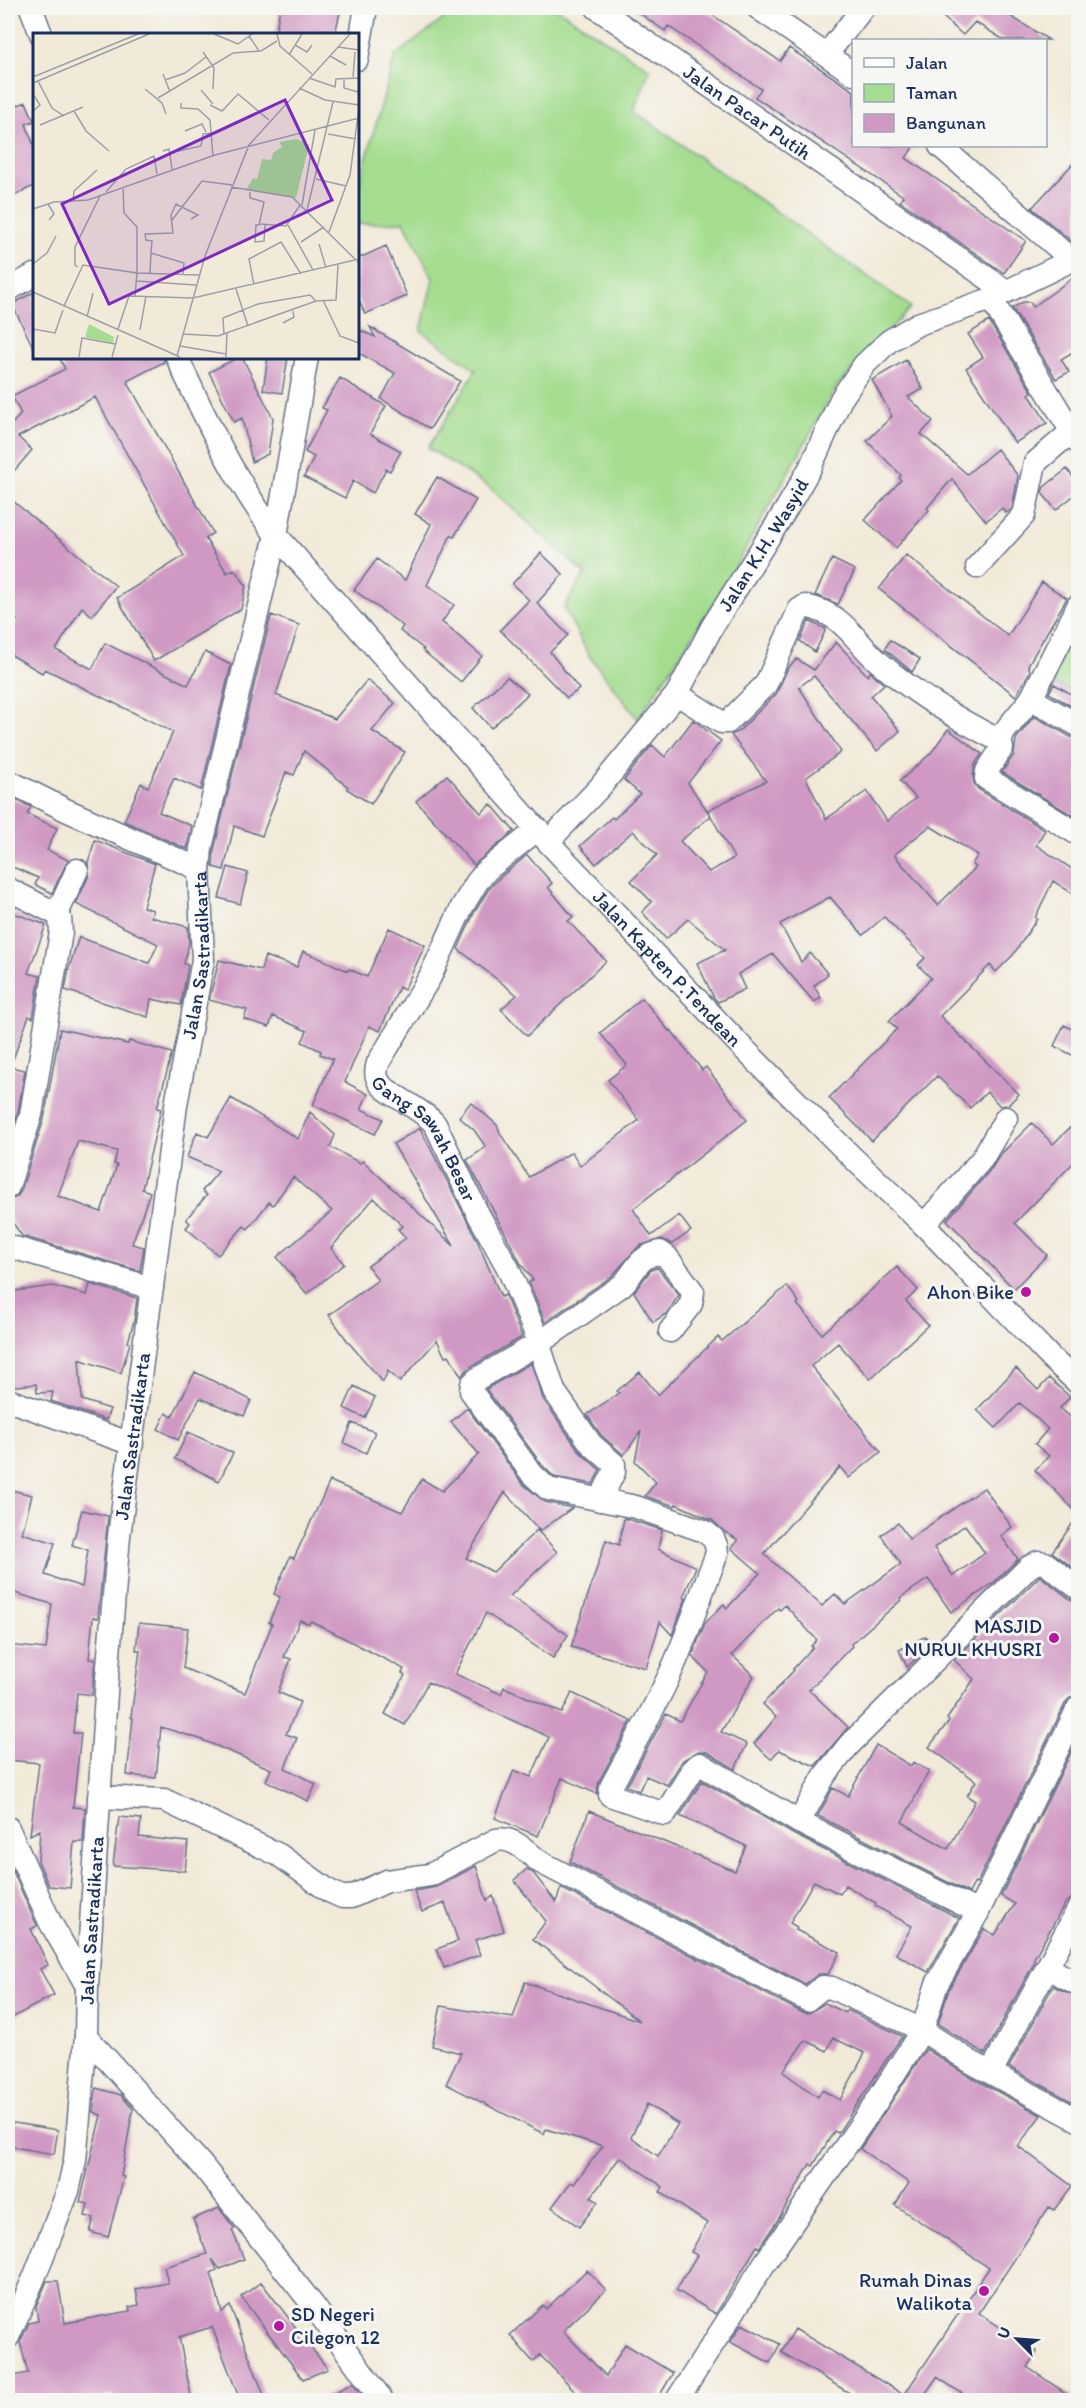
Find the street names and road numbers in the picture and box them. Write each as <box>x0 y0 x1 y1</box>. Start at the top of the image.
street label: Jalan Pacar Putih <box>679 59 816 165</box>
street label: Jalan K.H. Wasyid <box>713 474 814 616</box>
street label: Jalan Sastradikarta <box>177 870 215 1041</box>
street label: Jalan Kapten P.Tendean <box>588 885 747 1052</box>
street label: Gang Sawah Besar <box>366 1071 482 1205</box>
street label: Jalan Sastradikarta <box>109 1350 155 1521</box>
street label: Jalan Sastradikarta <box>75 1835 109 2005</box>

